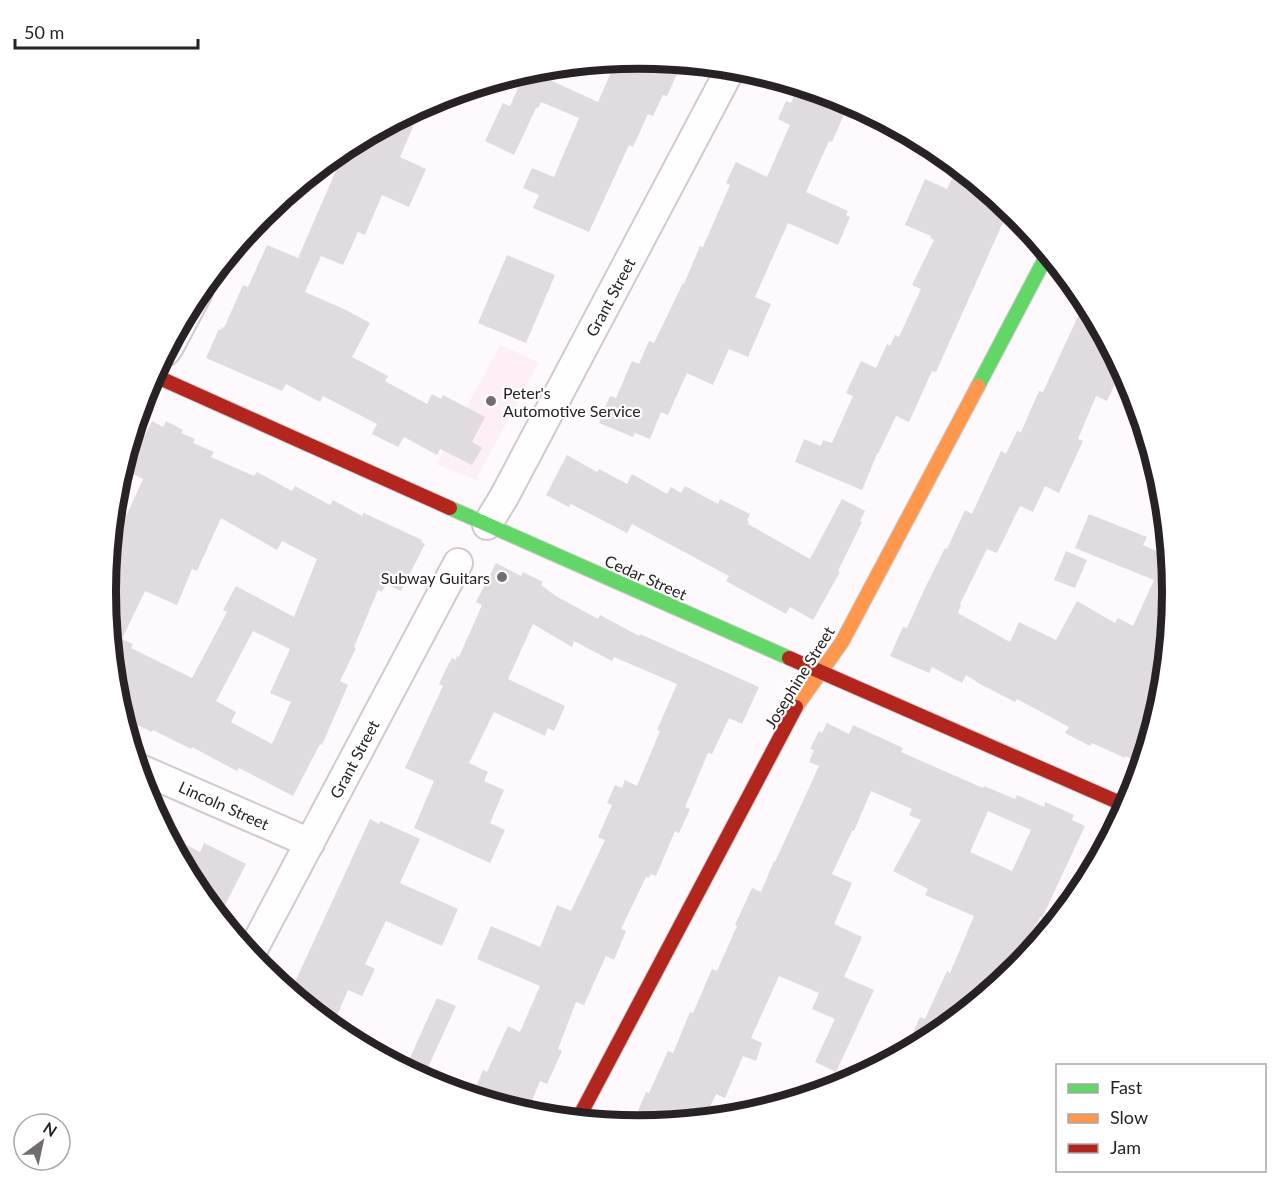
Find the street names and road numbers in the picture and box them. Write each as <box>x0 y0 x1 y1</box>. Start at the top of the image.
street label: Grant Street <box>581 254 639 339</box>
street label: Cedar Street <box>602 551 690 604</box>
street label: Josephine Street <box>760 622 838 731</box>
street label: Grant Street <box>325 716 383 801</box>
street label: Lincoln Street <box>176 777 272 833</box>

